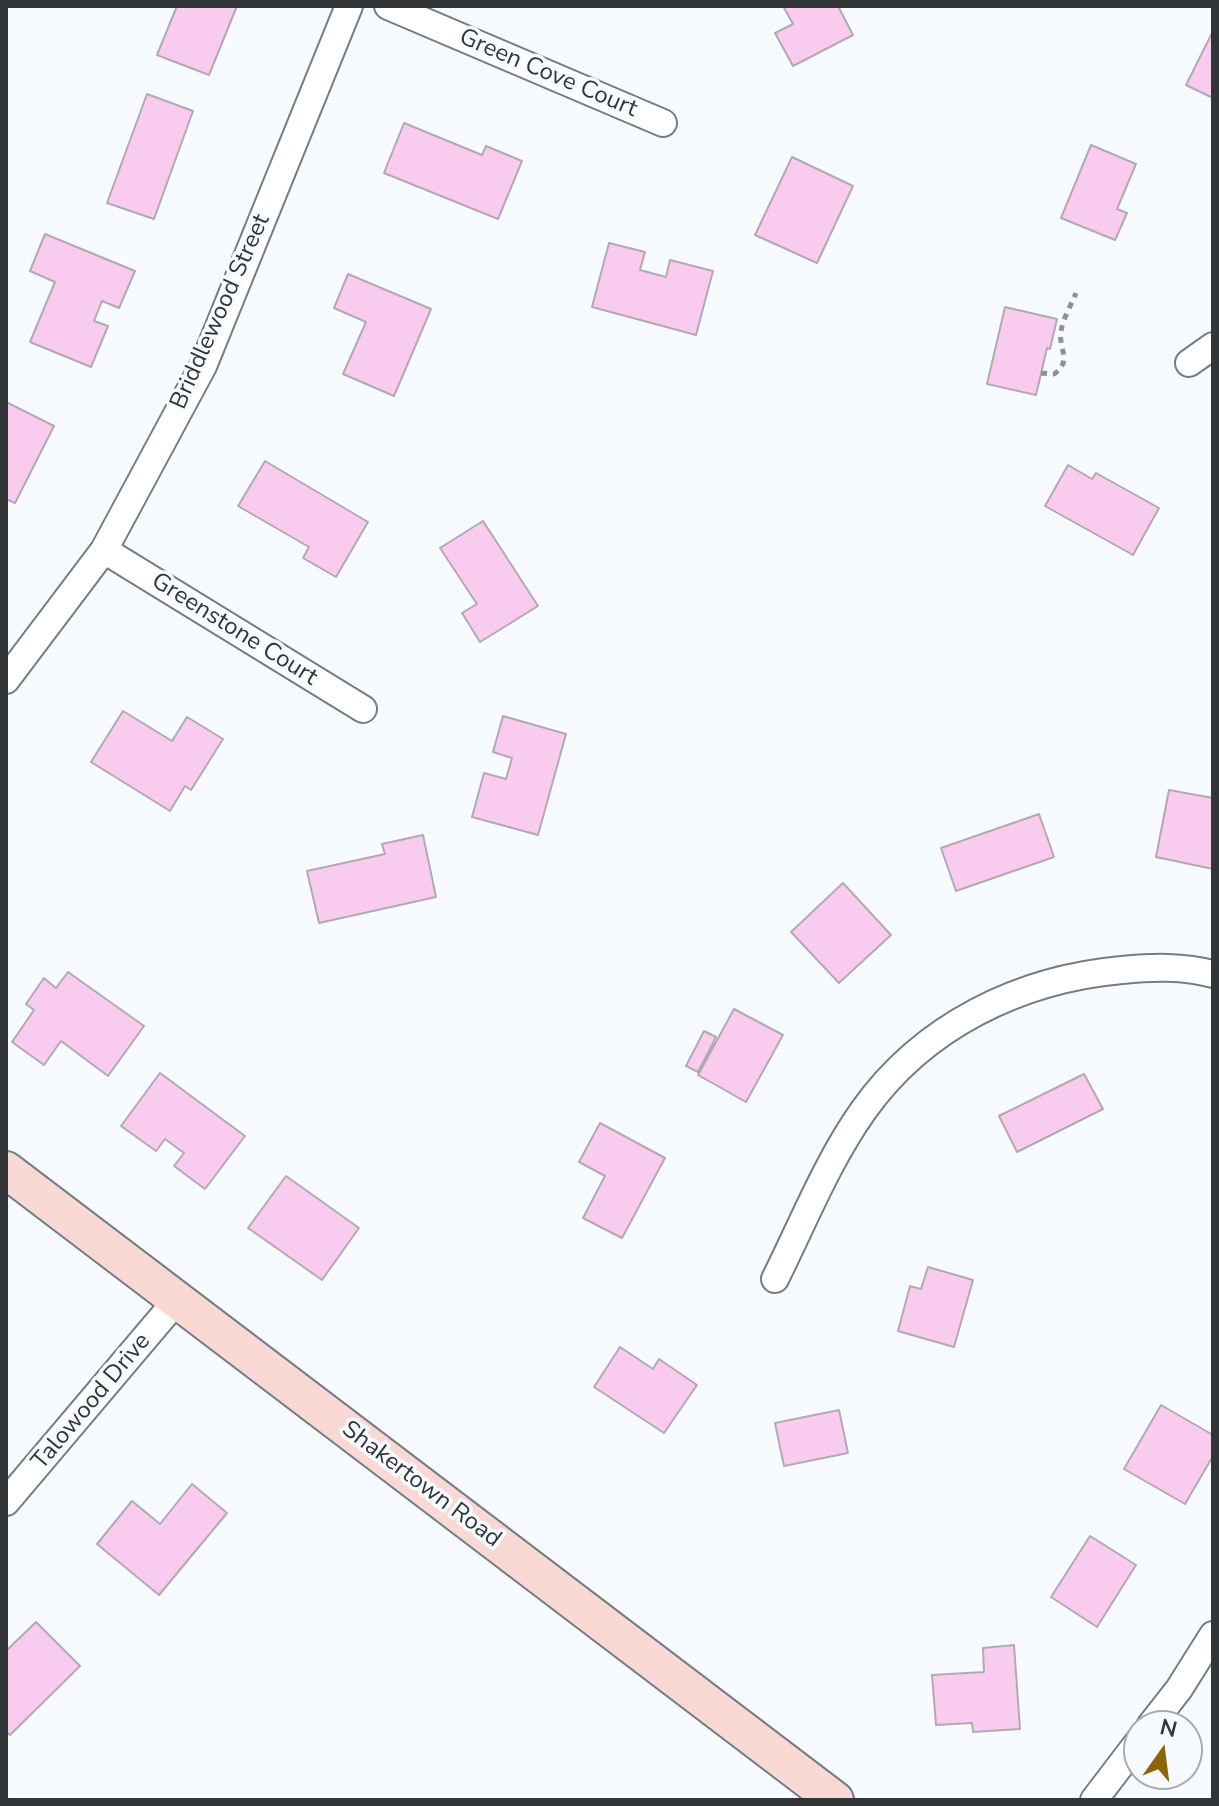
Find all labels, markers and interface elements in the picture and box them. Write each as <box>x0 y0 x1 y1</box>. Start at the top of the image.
street label: Green Cove Court <box>455 24 641 124</box>
street label: Briddlewood Street <box>165 210 277 414</box>
street label: Greenstone Court <box>146 567 322 693</box>
street label: Talowood Drive <box>27 1328 157 1476</box>
street label: Shakertown Road <box>336 1416 506 1554</box>
north arrow <box>1123 1710 1203 1790</box>
text: N <box>1157 1712 1180 1745</box>

